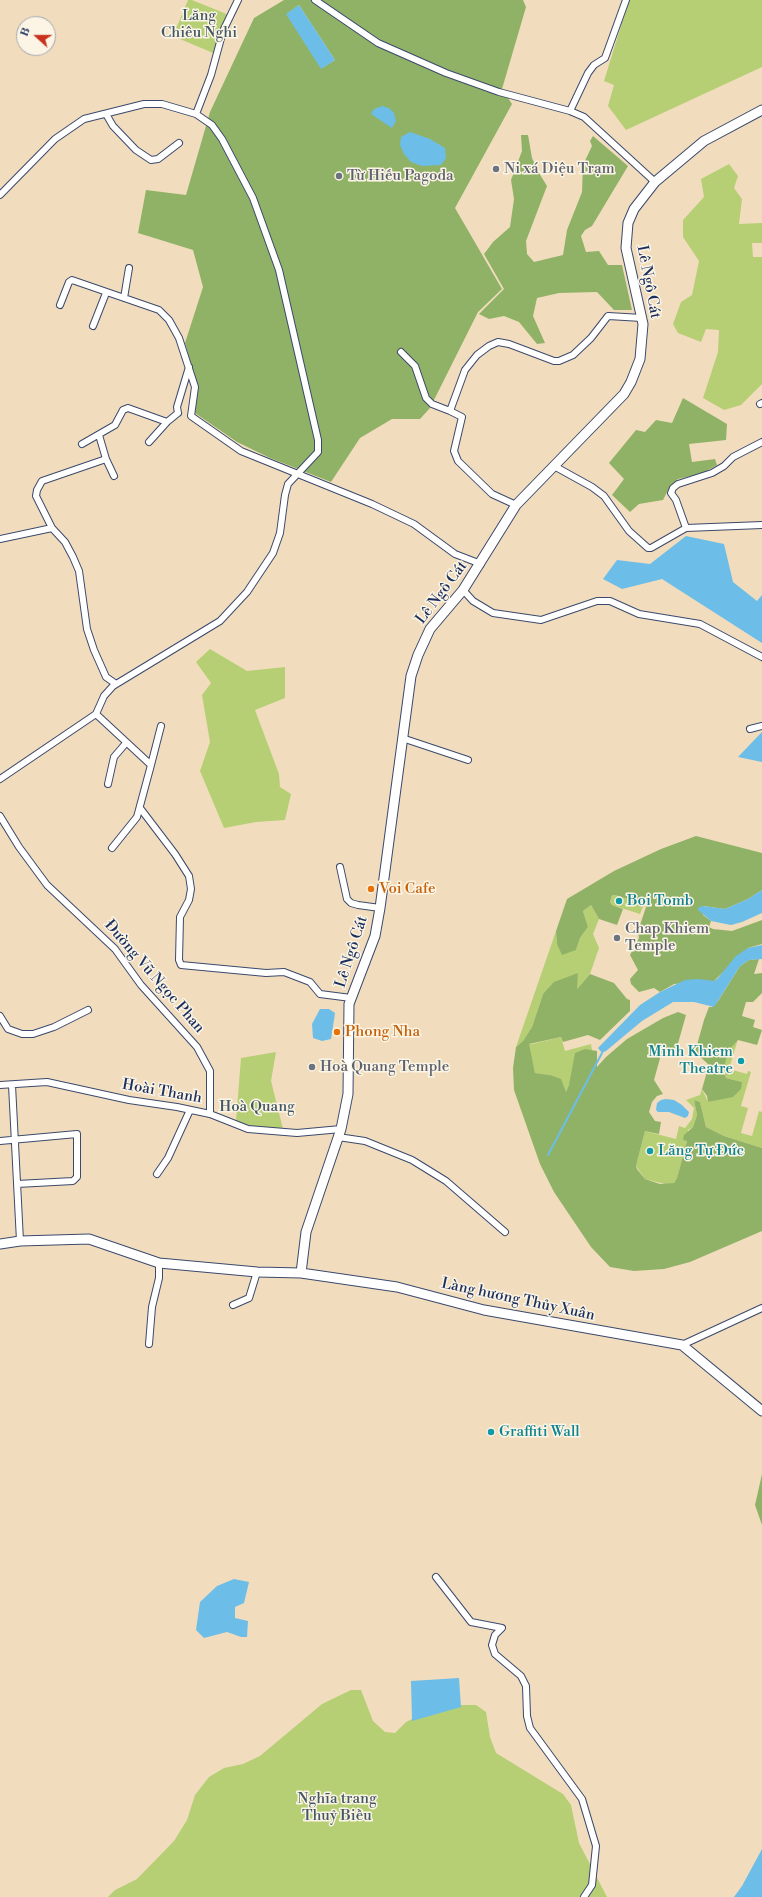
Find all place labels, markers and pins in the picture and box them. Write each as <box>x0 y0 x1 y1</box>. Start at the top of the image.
place label: Ni xá Diệu Trạm <box>504 160 615 178</box>
marker: Ni xá Diệu Trạm <box>491 164 501 174</box>
place label: Từ Hiếu Pagoda <box>347 167 454 185</box>
marker: Từ Hiếu Pagoda <box>334 171 344 181</box>
place label: Voi Cafe <box>379 880 435 898</box>
marker: Voi Cafe <box>366 884 376 894</box>
place label: Boi Tomb <box>627 892 693 910</box>
marker: Boi Tomb <box>614 896 624 906</box>
place label: Chap Khiem Temple <box>625 920 709 955</box>
marker: Chap Khiem Temple <box>612 933 622 943</box>
place label: Phong Nha <box>345 1023 420 1041</box>
marker: Phong Nha <box>332 1027 342 1037</box>
place label: Minh Khiem Theatre <box>648 1043 733 1078</box>
marker: Minh Khiem Theatre <box>736 1056 746 1066</box>
place label: Hoà Quang Temple <box>320 1058 449 1076</box>
marker: Hoà Quang Temple <box>307 1062 317 1072</box>
place label: Lăng Tự Đức <box>658 1142 744 1160</box>
marker: Lăng Tự Đức <box>645 1146 655 1156</box>
place label: Graffiti Wall <box>499 1423 580 1441</box>
marker: Graffiti Wall <box>486 1427 496 1437</box>

